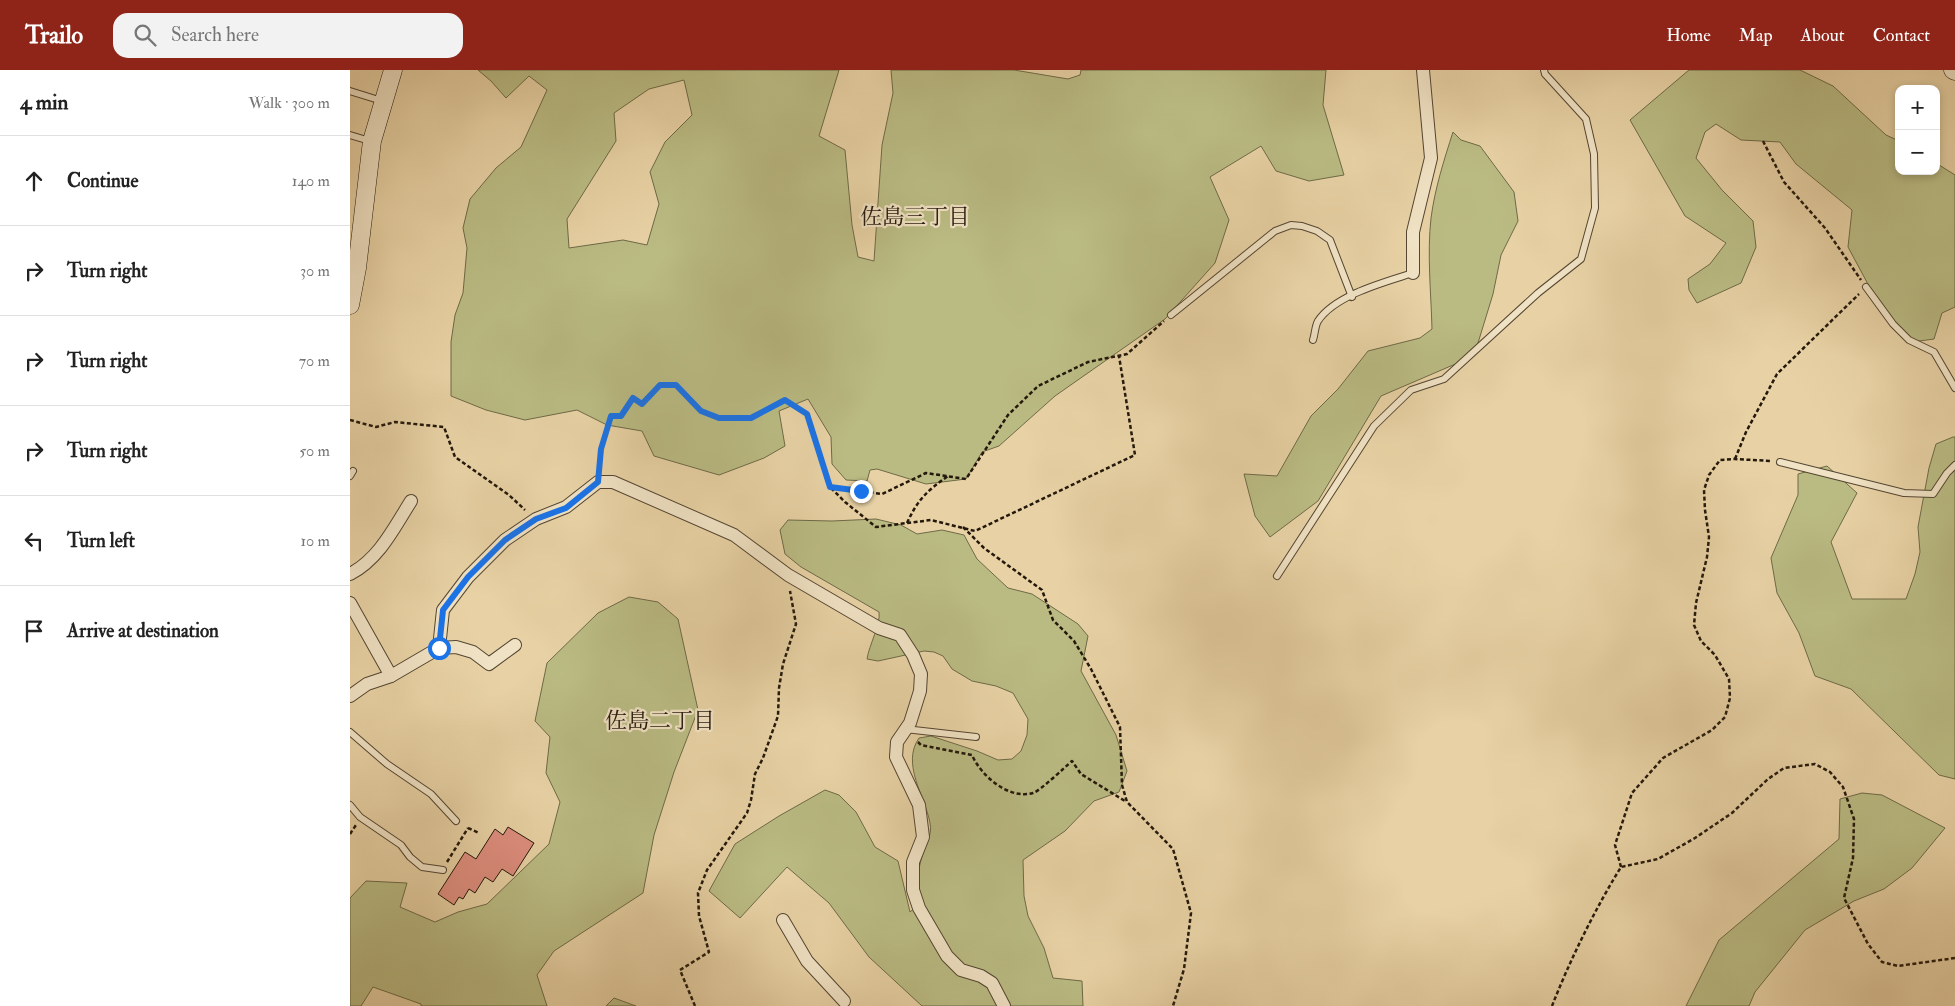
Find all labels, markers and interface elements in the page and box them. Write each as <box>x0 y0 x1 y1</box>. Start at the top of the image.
search box <box>113 13 463 58</box>
text: Trailo <box>25 20 83 51</box>
icon: search <box>131 21 159 49</box>
text: Search here <box>171 23 259 47</box>
text: Home <box>1666 24 1711 47</box>
text: Map <box>1739 24 1773 47</box>
text: About <box>1801 24 1845 47</box>
text: Contact <box>1873 24 1930 47</box>
map controls <box>1895 85 1940 175</box>
button: + <box>1895 85 1940 130</box>
text: 4 min <box>20 89 68 116</box>
text: Walk · 300 m <box>249 93 330 113</box>
button: − <box>1895 130 1940 175</box>
icon: ahead <box>20 167 48 195</box>
text: Continue <box>67 169 138 193</box>
text: 140 m <box>292 171 330 191</box>
district label: 佐島三丁目 <box>860 203 970 231</box>
icon: right <box>20 257 48 285</box>
text: Turn right <box>67 259 147 283</box>
text: 30 m <box>300 261 330 281</box>
icon: right <box>20 347 48 375</box>
text: Turn right <box>67 349 147 373</box>
text: 70 m <box>299 351 330 371</box>
icon: right <box>20 437 48 465</box>
text: Turn right <box>67 439 147 463</box>
text: 50 m <box>299 441 330 461</box>
route end <box>850 480 873 503</box>
icon: left <box>20 527 48 555</box>
text: Turn left <box>67 529 135 553</box>
text: 10 m <box>300 531 330 551</box>
icon: arrive <box>20 617 48 645</box>
text: Arrive at destination <box>67 619 219 643</box>
route start <box>428 637 451 660</box>
district label: 佐島二丁目 <box>605 707 715 735</box>

